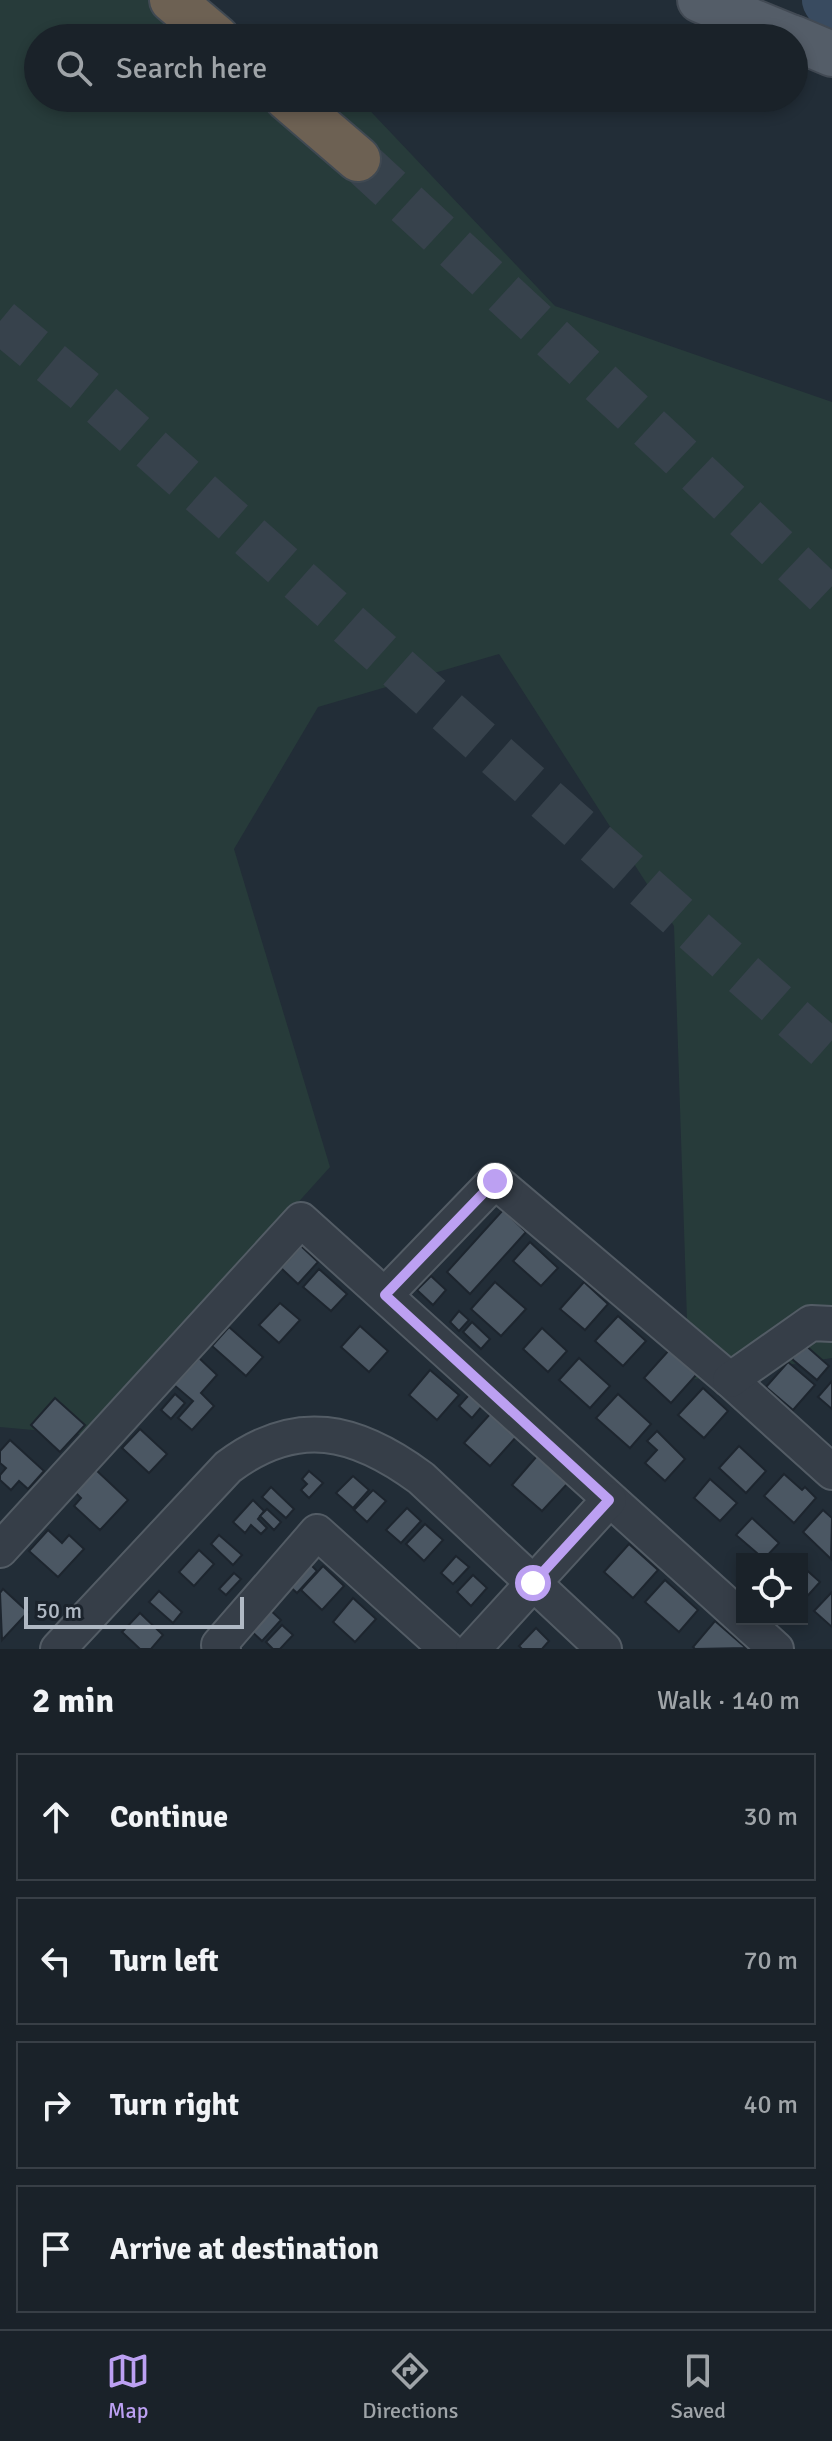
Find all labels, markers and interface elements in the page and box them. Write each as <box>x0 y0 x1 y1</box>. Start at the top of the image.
search box <box>24 24 808 112</box>
icon: search <box>52 46 96 90</box>
text: Search here <box>116 50 267 87</box>
route end <box>477 1163 513 1199</box>
map controls <box>736 1553 808 1625</box>
button: locate <box>736 1553 808 1625</box>
route start <box>515 1565 551 1601</box>
scale bar <box>24 1593 244 1629</box>
text: 50 m <box>36 1597 82 1624</box>
text: 2 min <box>32 1680 114 1722</box>
text: Walk · 140 m <box>657 1685 800 1717</box>
icon: ahead <box>34 1795 78 1839</box>
text: Continue <box>110 1799 228 1836</box>
text: 30 m <box>743 1801 798 1833</box>
icon: left <box>34 1939 78 1983</box>
text: Turn left <box>110 1943 219 1980</box>
text: 70 m <box>743 1945 798 1977</box>
icon: right <box>34 2083 78 2127</box>
text: Turn right <box>110 2087 239 2124</box>
text: 40 m <box>743 2089 798 2121</box>
icon: arrive <box>34 2227 78 2271</box>
text: Arrive at destination <box>110 2231 379 2268</box>
tab: Map <box>106 2349 150 2424</box>
tab: Directions <box>362 2349 458 2424</box>
tab: Saved <box>671 2349 726 2424</box>

